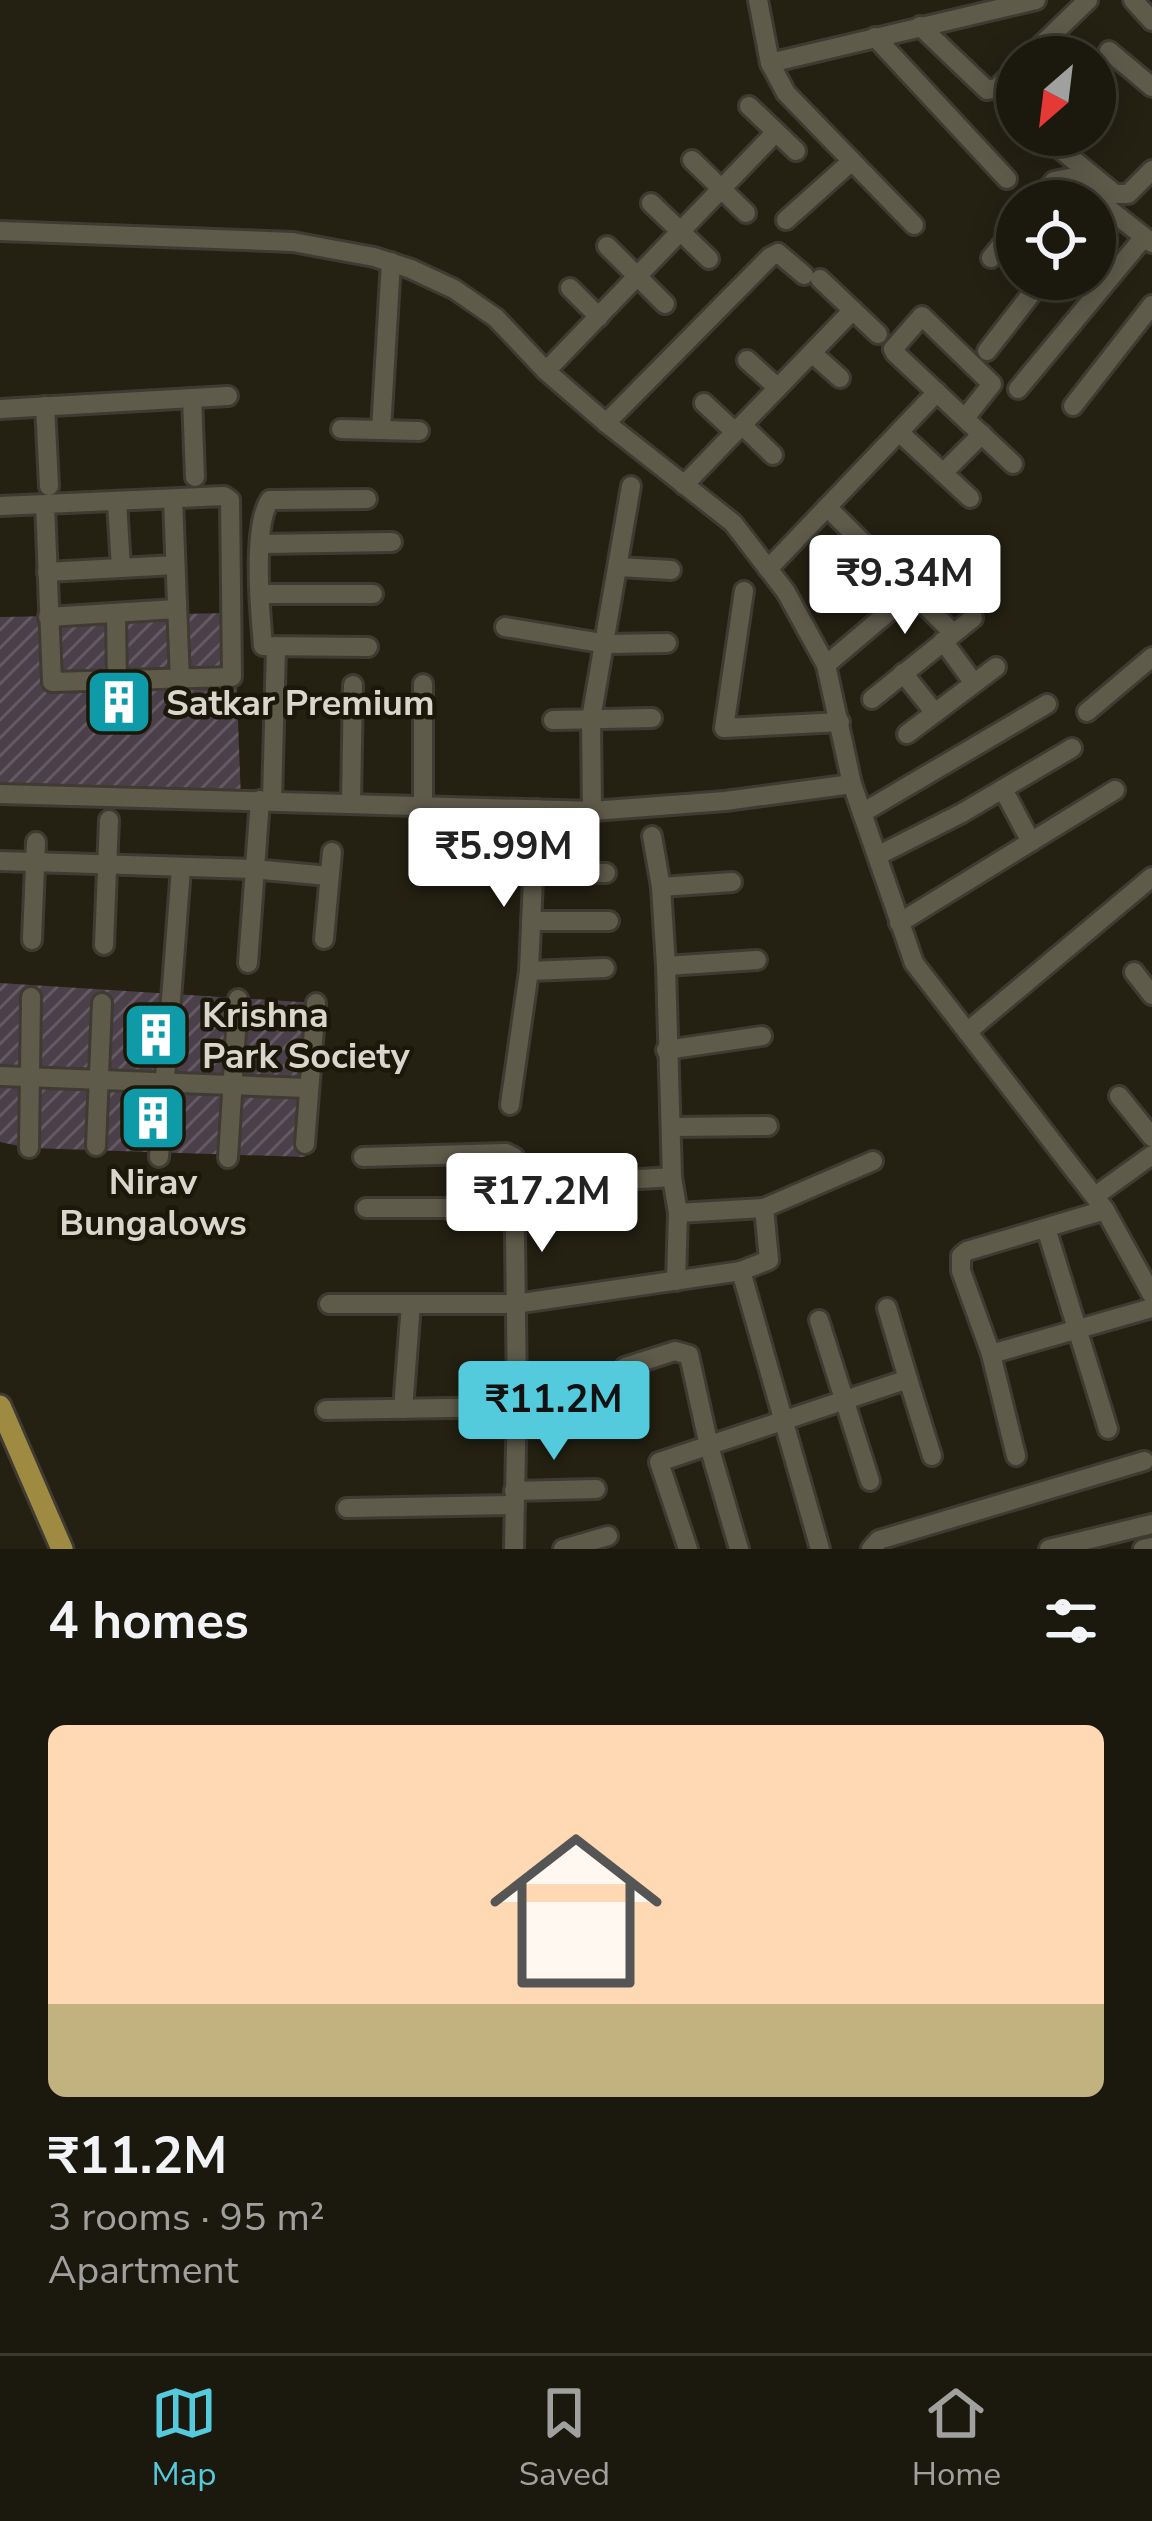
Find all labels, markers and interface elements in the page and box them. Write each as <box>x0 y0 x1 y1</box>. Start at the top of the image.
north arrow <box>996 36 1116 156</box>
map controls <box>996 36 1116 300</box>
button: locate <box>996 180 1116 300</box>
pin: ₹9.34M <box>807 535 1003 637</box>
text: ₹9.34M <box>836 547 974 600</box>
building icon: Satkar Premium <box>84 667 154 737</box>
place label: Satkar Premium <box>166 679 435 728</box>
pin: ₹5.99M <box>406 808 602 910</box>
text: ₹5.99M <box>435 820 573 873</box>
place label: Krishna Park Society <box>202 991 411 1081</box>
building icon: Krishna Park Society <box>121 1000 191 1070</box>
building icon: Nirav Bungalows <box>118 1083 188 1153</box>
pin: ₹17.2M <box>444 1153 640 1255</box>
place label: Nirav Bungalows <box>59 1158 247 1248</box>
text: ₹17.2M <box>473 1165 611 1218</box>
pin: ₹11.2M <box>456 1361 652 1463</box>
text: ₹11.2M <box>485 1373 623 1426</box>
text: 4 homes <box>48 1586 249 1656</box>
icon: filters <box>1038 1588 1104 1654</box>
icon: home <box>468 1803 684 2019</box>
text: ₹11.2M <box>48 2121 227 2191</box>
text: 3 rooms · 95 m² <box>48 2191 325 2244</box>
text: Apartment <box>48 2244 238 2297</box>
tab: Map <box>151 2380 217 2497</box>
tab: Saved <box>519 2380 610 2497</box>
tab: Home <box>912 2380 1001 2497</box>

